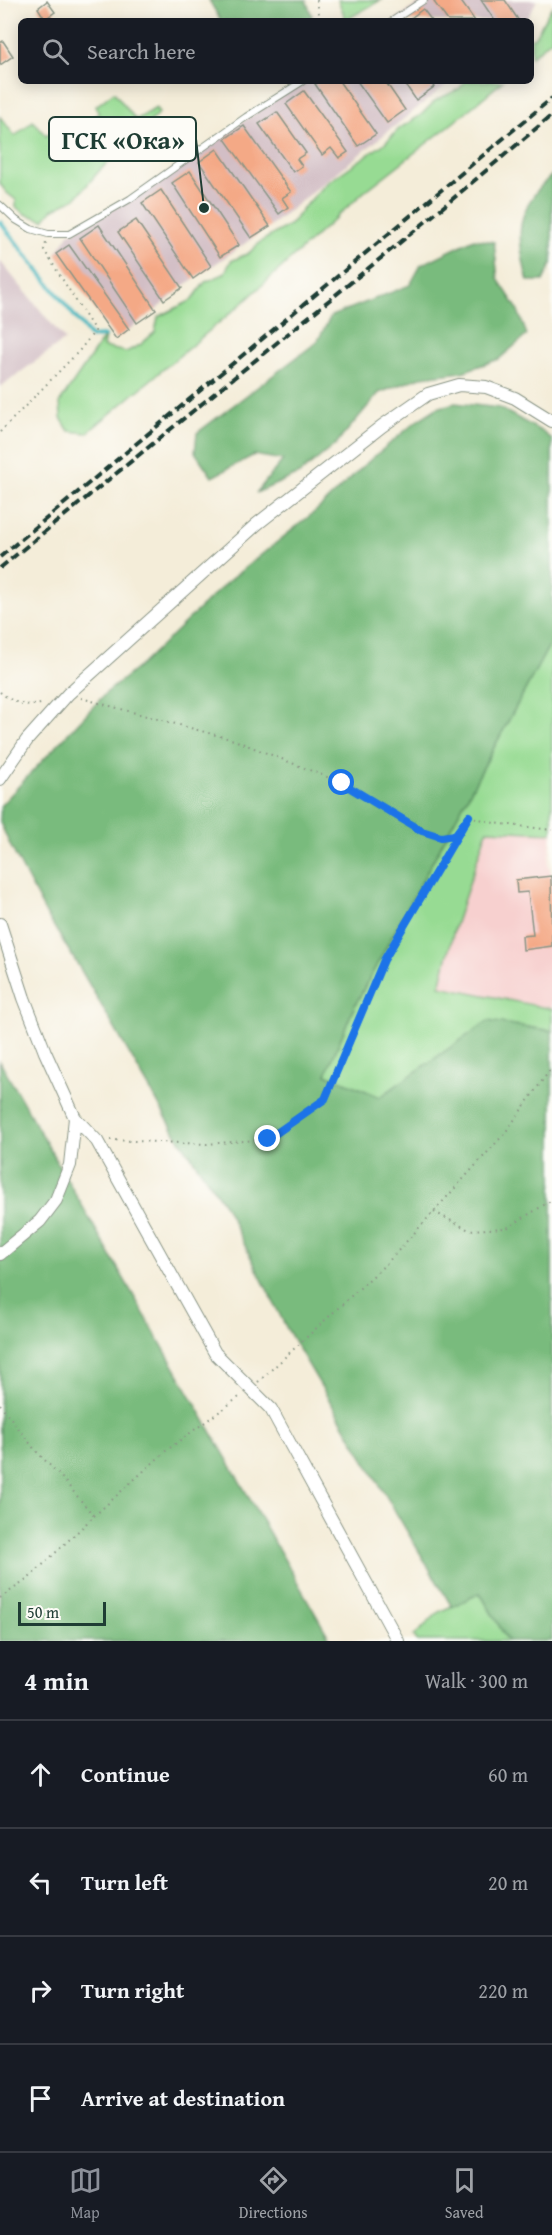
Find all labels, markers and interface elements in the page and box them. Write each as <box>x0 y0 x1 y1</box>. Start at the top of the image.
search box <box>18 18 534 84</box>
icon: search <box>39 35 72 68</box>
text: Search here <box>87 35 196 67</box>
callout: ГСК «Ока» <box>49 117 196 161</box>
text: ГСК «Ока» <box>61 120 185 159</box>
route start <box>328 769 354 795</box>
route end <box>254 1125 280 1151</box>
scale bar <box>18 1599 106 1626</box>
text: 50 m <box>27 1600 59 1624</box>
text: 4 min <box>24 1661 89 1700</box>
text: Walk · 300 m <box>425 1666 528 1695</box>
icon: ahead <box>24 1758 57 1791</box>
text: Continue <box>81 1758 170 1790</box>
text: 60 m <box>488 1760 528 1789</box>
icon: left <box>24 1866 57 1899</box>
text: Turn left <box>81 1866 168 1898</box>
text: 20 m <box>488 1868 528 1897</box>
icon: right <box>24 1974 57 2007</box>
text: Turn right <box>81 1974 184 2006</box>
text: 220 m <box>478 1976 528 2005</box>
icon: arrive <box>24 2082 57 2115</box>
text: Arrive at destination <box>81 2082 285 2114</box>
tab: Map <box>69 2164 102 2224</box>
tab: Directions <box>239 2164 308 2224</box>
tab: Saved <box>445 2164 483 2224</box>

